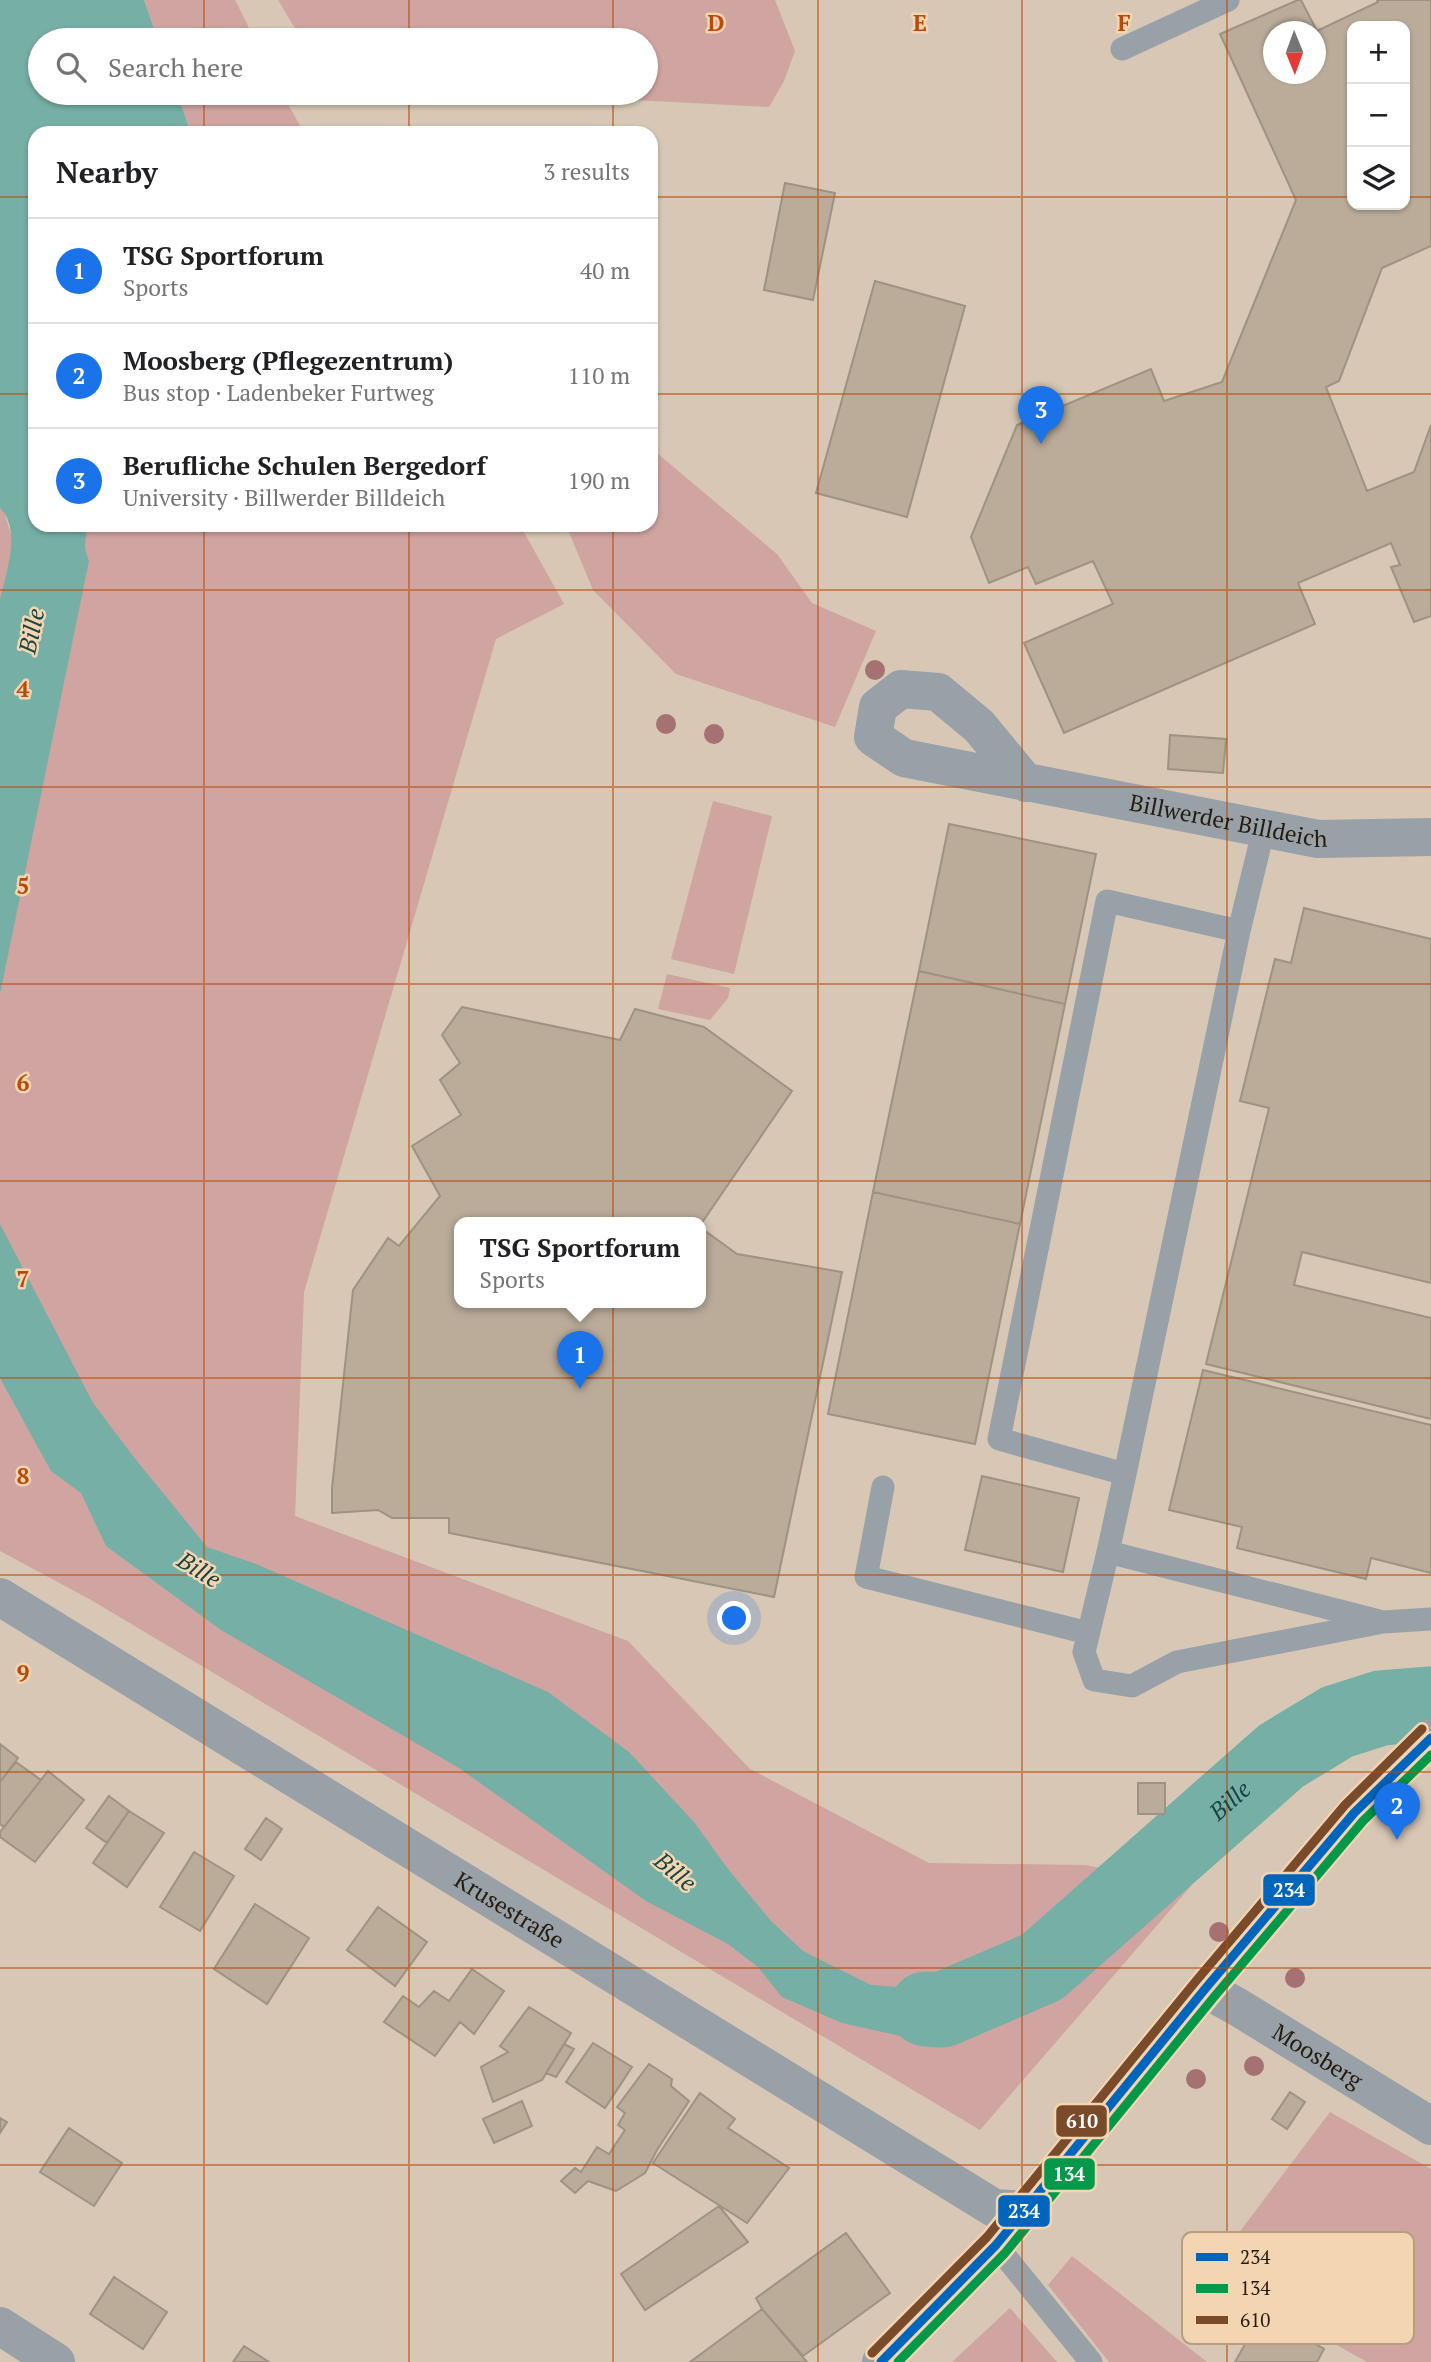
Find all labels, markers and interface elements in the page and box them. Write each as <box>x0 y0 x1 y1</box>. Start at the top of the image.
text: D <box>708 7 725 38</box>
text: E <box>913 7 927 38</box>
text: F <box>1117 7 1131 38</box>
north arrow <box>1263 21 1326 84</box>
map controls <box>1347 21 1410 210</box>
button: + <box>1347 21 1410 84</box>
search box <box>28 28 658 105</box>
icon: search <box>52 48 90 86</box>
text: Search here <box>108 50 243 84</box>
button: − <box>1347 84 1410 147</box>
button: layers <box>1347 147 1410 210</box>
text: Nearby <box>56 152 158 192</box>
text: 3 results <box>543 156 630 187</box>
text: TSG Sportforum <box>123 238 324 272</box>
text: 1 <box>73 255 86 286</box>
text: 40 m <box>580 255 630 286</box>
text: Sports <box>123 272 188 303</box>
text: Moosberg (Pflegezentrum) <box>123 343 453 377</box>
text: 2 <box>73 360 86 391</box>
text: 110 m <box>568 360 630 391</box>
text: Bus stop · Ladenbeker Furtweg <box>123 377 434 408</box>
pin: 3 <box>1018 386 1064 444</box>
text: Berufliche Schulen Bergedorf <box>123 448 486 482</box>
text: 3 <box>73 465 86 496</box>
text: 190 m <box>568 465 630 496</box>
text: University · Billwerder Billdeich <box>123 482 445 513</box>
water label: Bille <box>10 605 51 657</box>
text: 4 <box>17 673 30 704</box>
street label: Billwerder Billdeich <box>1127 786 1328 854</box>
text: 5 <box>17 870 30 901</box>
text: 6 <box>17 1067 30 1098</box>
popup <box>454 1217 706 1308</box>
text: TSG Sportforum <box>480 1230 680 1264</box>
text: 7 <box>17 1263 30 1294</box>
text: Sports <box>480 1264 545 1295</box>
pin: 1 <box>557 1331 603 1389</box>
text: 8 <box>17 1460 30 1491</box>
water label: Bille <box>171 1543 227 1595</box>
your location <box>717 1601 751 1635</box>
text: 9 <box>17 1657 30 1688</box>
water label: Bille <box>1201 1773 1257 1828</box>
pin: 2 <box>1374 1782 1420 1840</box>
water label: Bille <box>647 1844 703 1898</box>
street label: Krusestraße <box>449 1864 571 1955</box>
line badge: 234 <box>1262 1873 1316 1907</box>
text: 234 <box>1273 1877 1305 1902</box>
street label: Moosberg <box>1267 2016 1369 2096</box>
line badge: 610 <box>1055 2104 1108 2138</box>
text: 610 <box>1066 2108 1098 2133</box>
line badge: 134 <box>1043 2157 1096 2191</box>
text: 134 <box>1053 2161 1085 2186</box>
line badge: 234 <box>997 2194 1051 2228</box>
text: 234 <box>1008 2198 1040 2223</box>
legend <box>1182 2232 1414 2344</box>
text: 234 <box>1240 2244 1271 2269</box>
text: 134 <box>1240 2275 1271 2300</box>
text: 610 <box>1240 2307 1270 2332</box>

